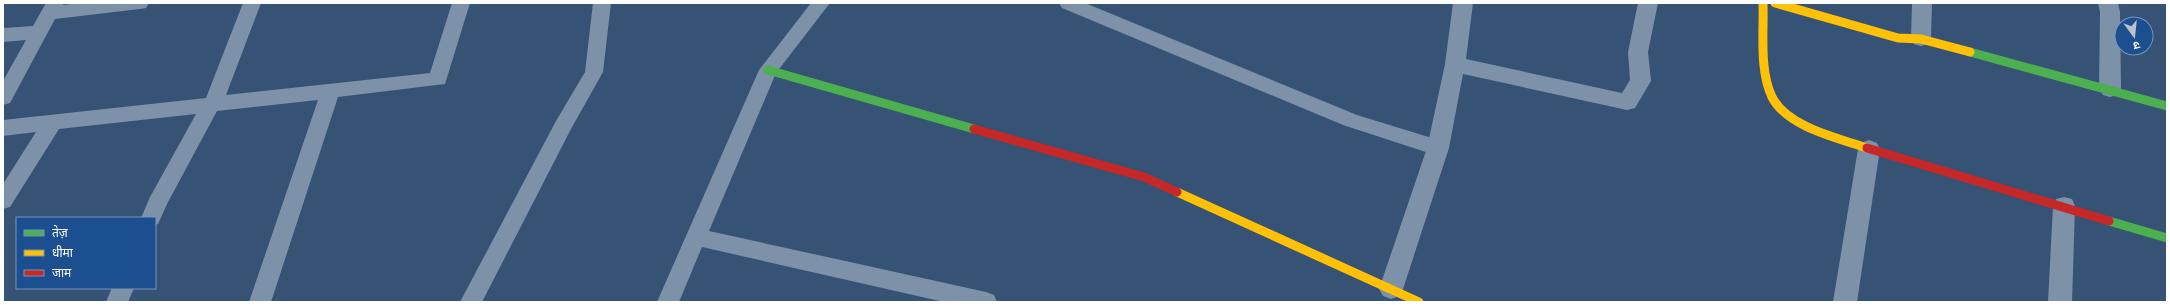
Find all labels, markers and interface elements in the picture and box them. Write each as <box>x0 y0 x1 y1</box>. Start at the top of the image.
north arrow <box>2114 16 2154 56</box>
text: उ <box>2131 38 2142 53</box>
legend <box>16 217 156 289</box>
text: तेज़ <box>52 225 69 241</box>
text: धीमा <box>52 245 74 261</box>
text: जाम <box>52 265 72 281</box>

